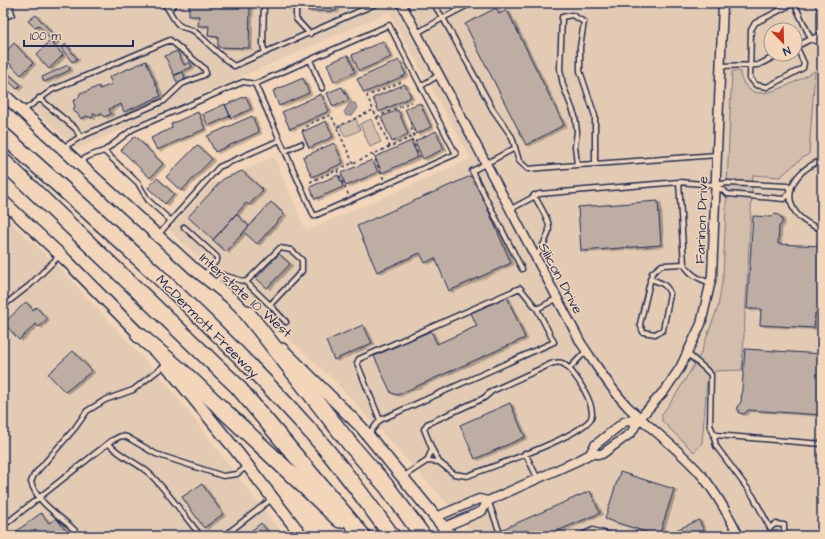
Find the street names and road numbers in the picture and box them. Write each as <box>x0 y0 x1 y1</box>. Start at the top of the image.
street label: Farinon Drive <box>690 175 714 264</box>
street label: Silicon Drive <box>533 239 588 318</box>
street label: Interstate 10 West <box>195 249 296 343</box>
street label: McDermott Freeway <box>151 270 264 383</box>

